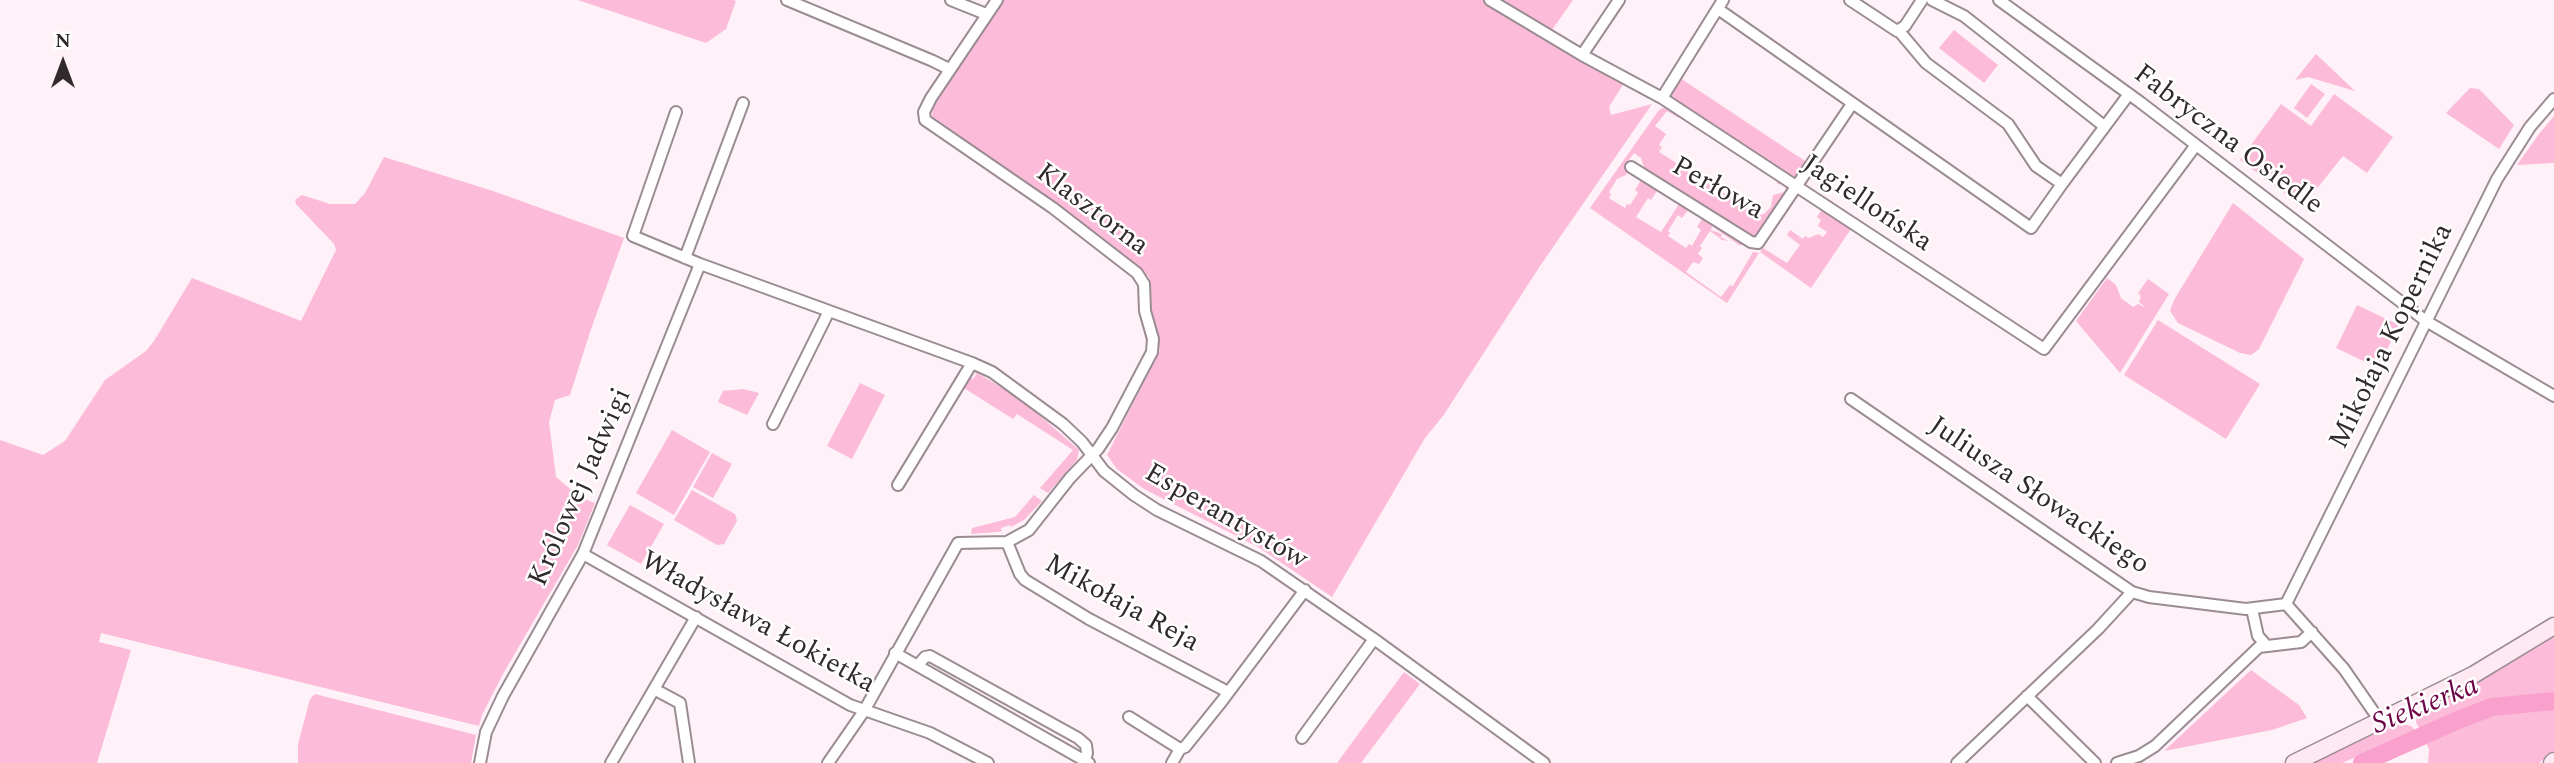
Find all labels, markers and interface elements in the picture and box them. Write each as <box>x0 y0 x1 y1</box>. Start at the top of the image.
text: N <box>55 27 71 56</box>
north arrow <box>28 28 98 98</box>
street label: Fabryczna Osiedle <box>2126 59 2328 223</box>
street label: Jagiellońska <box>1794 149 1938 261</box>
street label: Perłowa <box>1665 151 1769 229</box>
street label: Klasztorna <box>1028 158 1154 264</box>
street label: Mikołaja Kopernika <box>2324 219 2462 455</box>
street label: Królowej Jadwigi <box>523 384 641 592</box>
street label: Juliusza Słowackiego <box>1921 411 2155 583</box>
street label: Esperantystów <box>1138 458 1312 578</box>
street label: Władysława Łokietka <box>634 545 880 703</box>
street label: Mikołaja Reja <box>1038 549 1204 661</box>
water label: Siekierka <box>2367 669 2485 745</box>

